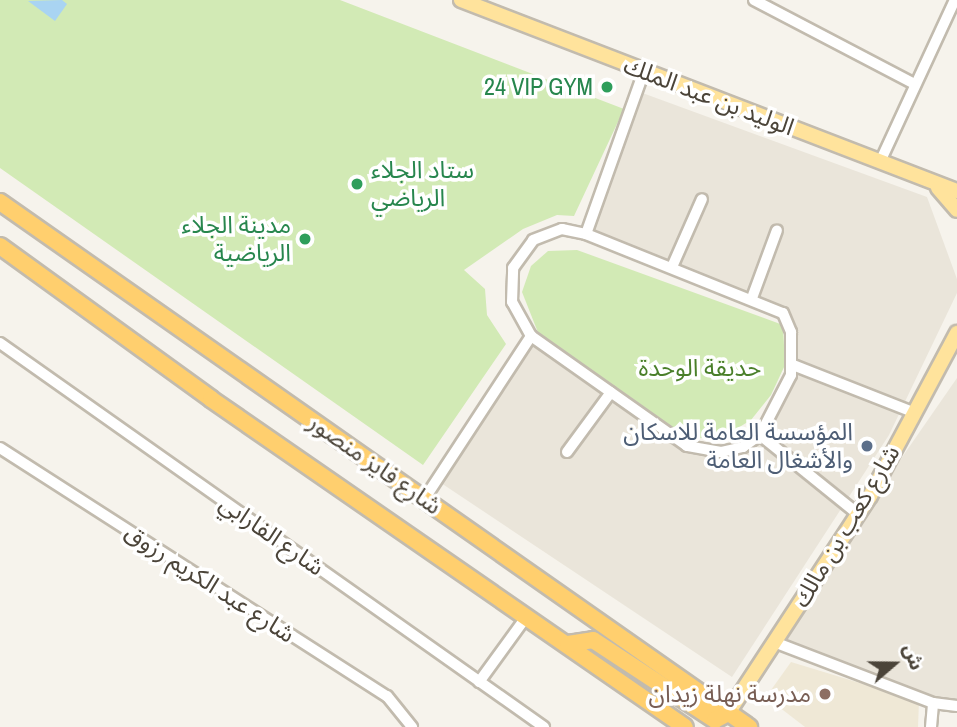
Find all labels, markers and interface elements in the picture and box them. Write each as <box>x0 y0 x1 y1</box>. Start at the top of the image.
street label: الوليد بن عبد الملك <box>620 50 798 142</box>
place label: 24 VIP GYM <box>484 73 593 101</box>
marker: 24 VIP GYM <box>599 79 615 95</box>
place label: ستاد الجلاء الرياضي <box>371 156 474 212</box>
marker: ستاد الجلاء الرياضي <box>349 176 365 192</box>
place label: مدينة الجلاء الرياضية <box>182 211 291 267</box>
marker: مدينة الجلاء الرياضية <box>297 231 313 247</box>
park label: حديقة الوحدة <box>639 354 761 382</box>
street label: شارع فايز منصور <box>303 408 447 520</box>
place label: المؤسسة العامة للاسكان والأشغال العامة <box>623 418 853 474</box>
marker: المؤسسة العامة للاسكان والأشغال العامة <box>859 438 875 454</box>
street label: شارع كعب بن مالك <box>786 440 906 612</box>
street label: شارع الفارابي <box>214 488 330 582</box>
street label: شارع عبد الكريم رزوق <box>120 517 300 649</box>
north arrow <box>859 629 929 699</box>
text: ش <box>897 640 930 673</box>
place label: مدرسة نهلة زيدان <box>648 680 811 708</box>
marker: مدرسة نهلة زيدان <box>817 686 833 702</box>

